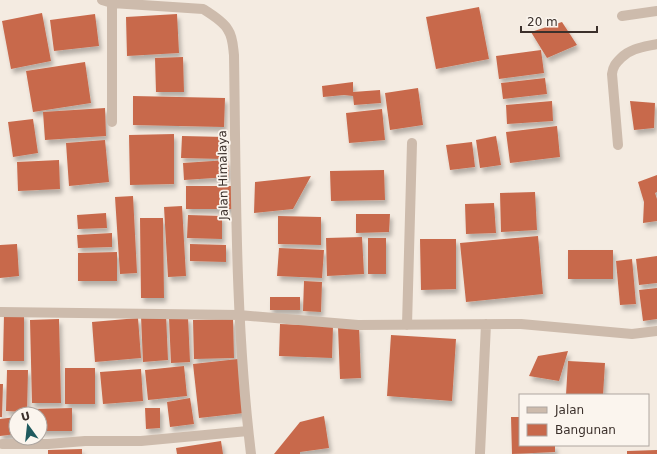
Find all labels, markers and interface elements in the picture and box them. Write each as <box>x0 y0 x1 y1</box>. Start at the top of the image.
scale bar <box>521 8 597 34</box>
text: 20 m <box>527 15 558 29</box>
street label: Jalan Himalaya <box>215 130 231 221</box>
legend <box>519 394 649 446</box>
text: Jalan <box>554 403 584 417</box>
north arrow <box>8 406 48 446</box>
text: U <box>20 409 32 424</box>
text: Bangunan <box>555 423 616 437</box>

